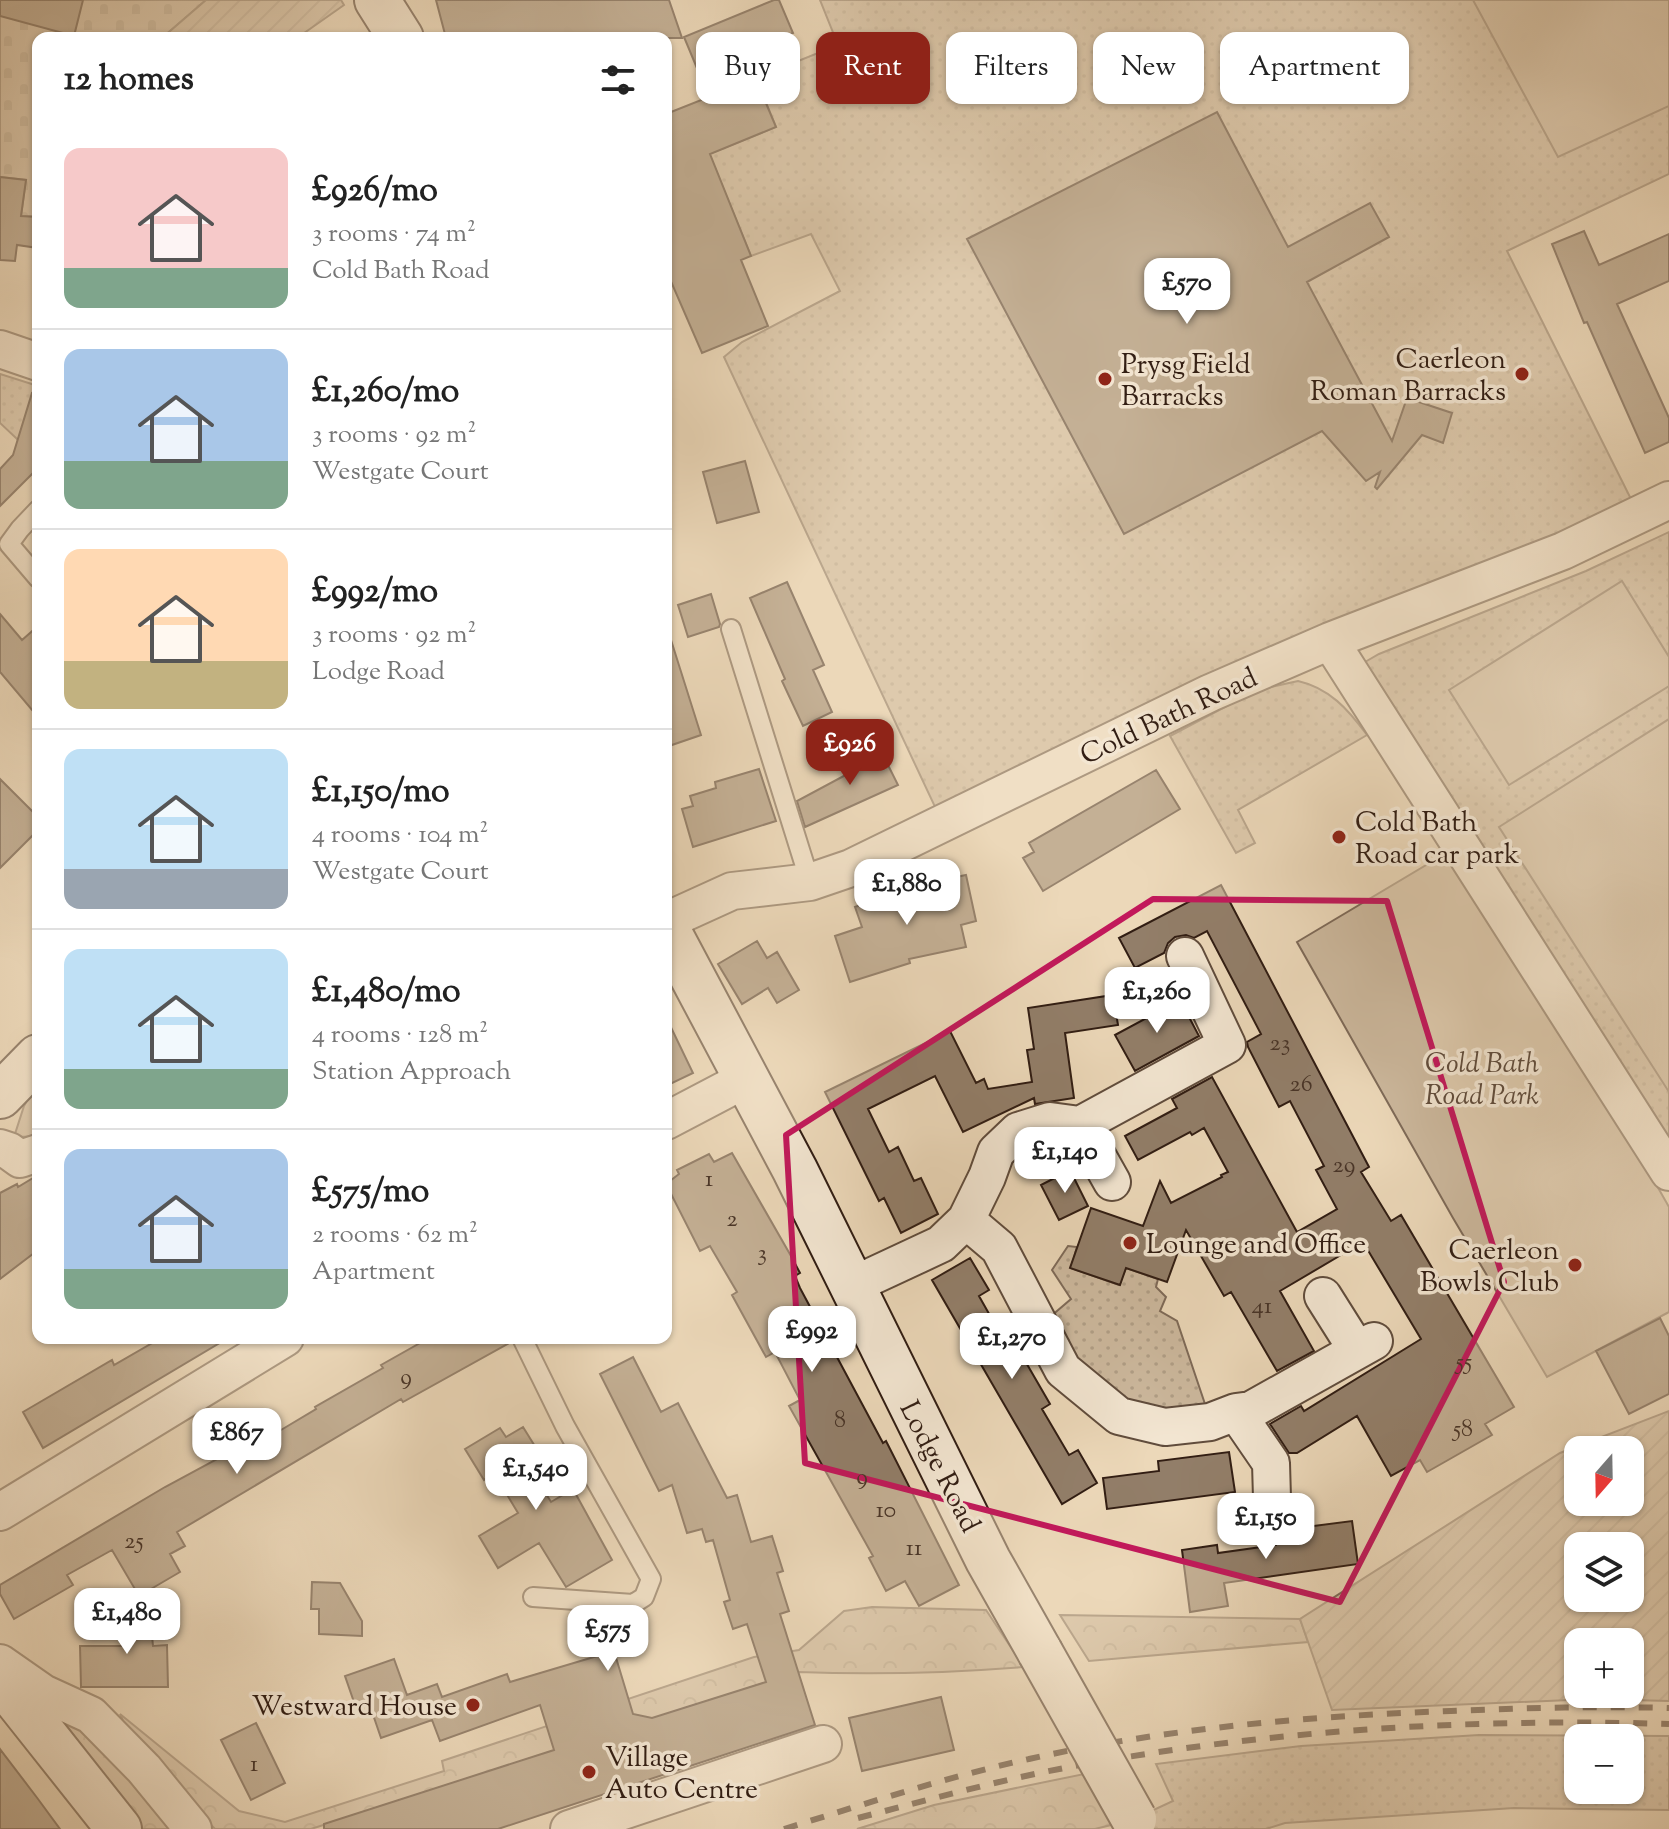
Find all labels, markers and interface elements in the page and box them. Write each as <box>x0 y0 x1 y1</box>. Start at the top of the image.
chip: Buy <box>696 32 800 104</box>
chip: Rent <box>816 32 930 104</box>
chip: Filters <box>946 32 1077 104</box>
chip: New <box>1093 32 1204 104</box>
chip: Apartment <box>1220 32 1409 104</box>
text: 12 homes <box>64 56 194 105</box>
icon: filters <box>596 58 640 102</box>
text: £926/mo <box>312 167 438 216</box>
icon: home <box>128 180 224 276</box>
text: 3 rooms · 74 m² <box>312 216 476 253</box>
text: Cold Bath Road <box>312 253 490 290</box>
pin: £570 <box>1140 258 1234 326</box>
text: £570 <box>1162 265 1212 302</box>
place label: Caerleon Roman Barracks <box>1310 341 1506 413</box>
place label: Prysg Field Barracks <box>1121 346 1251 418</box>
marker: Caerleon Roman Barracks <box>1513 365 1531 383</box>
text: £1,260/mo <box>312 368 459 417</box>
marker: Prysg Field Barracks <box>1096 370 1114 388</box>
icon: home <box>128 381 224 477</box>
text: 3 rooms · 92 m² <box>312 417 476 454</box>
text: Westgate Court <box>312 454 489 491</box>
text: £992/mo <box>312 568 438 617</box>
icon: home <box>128 581 224 677</box>
text: 3 rooms · 92 m² <box>312 617 476 654</box>
text: Lodge Road <box>312 654 445 691</box>
street label: Cold Bath Road <box>1074 659 1265 776</box>
pin: £926 <box>803 719 897 787</box>
text: £926 <box>824 726 876 763</box>
text: £1,150/mo <box>312 768 450 817</box>
icon: home <box>128 781 224 877</box>
place label: Cold Bath Road car park <box>1355 804 1519 876</box>
text: 4 rooms · 104 m² <box>312 817 488 854</box>
marker: Cold Bath Road car park <box>1330 828 1348 846</box>
text: Westgate Court <box>312 854 489 891</box>
pin: £1,880 <box>842 859 972 927</box>
text: £1,880 <box>872 866 942 903</box>
pin: £1,260 <box>1092 967 1222 1035</box>
text: £1,480/mo <box>312 968 461 1017</box>
text: £1,260 <box>1123 974 1191 1011</box>
icon: home <box>128 981 224 1077</box>
text: 4 rooms · 128 m² <box>312 1017 488 1054</box>
house number: 23 <box>1270 1027 1290 1061</box>
park label: Cold Bath Road Park <box>1425 1045 1539 1117</box>
text: Station Approach <box>312 1054 511 1091</box>
house number: 26 <box>1289 1068 1313 1102</box>
pin: £1,140 <box>1000 1127 1130 1195</box>
text: £1,140 <box>1032 1134 1098 1171</box>
house number: 29 <box>1333 1149 1355 1183</box>
house number: 1 <box>705 1163 713 1197</box>
text: £575/mo <box>312 1168 429 1217</box>
icon: home <box>128 1181 224 1277</box>
house number: 2 <box>726 1203 738 1237</box>
text: 2 rooms · 62 m² <box>312 1217 478 1254</box>
place label: Lounge and Office <box>1146 1226 1366 1266</box>
place label: Caerleon Bowls Club <box>1420 1232 1559 1304</box>
marker: Lounge and Office <box>1121 1234 1139 1252</box>
house number: 3 <box>757 1237 767 1271</box>
text: Apartment <box>312 1254 435 1291</box>
marker: Caerleon Bowls Club <box>1566 1256 1584 1274</box>
house number: 41 <box>1252 1290 1272 1324</box>
pin: £992 <box>765 1306 859 1374</box>
text: £992 <box>786 1313 838 1350</box>
pin: £1,270 <box>947 1313 1077 1381</box>
text: £1,270 <box>978 1320 1046 1357</box>
house number: 55 <box>1454 1346 1472 1380</box>
house number: 9 <box>400 1361 412 1395</box>
street label: Lodge Road <box>888 1394 989 1540</box>
house number: 8 <box>834 1404 846 1438</box>
pin: £867 <box>190 1408 284 1476</box>
house number: 58 <box>1451 1413 1473 1447</box>
text: £867 <box>210 1415 264 1452</box>
north arrow <box>1564 1436 1644 1516</box>
map controls <box>1564 1436 1644 1804</box>
pin: £1,540 <box>471 1444 601 1512</box>
text: £1,540 <box>503 1451 569 1488</box>
house number: 9 <box>856 1461 868 1495</box>
pin: £1,150 <box>1201 1493 1331 1561</box>
house number: 10 <box>876 1494 896 1528</box>
text: £1,150 <box>1235 1500 1297 1537</box>
house number: 25 <box>124 1525 144 1559</box>
house number: 11 <box>906 1532 922 1566</box>
button: layers <box>1564 1532 1644 1612</box>
pin: £1,480 <box>62 1588 192 1656</box>
text: £1,480 <box>92 1595 162 1632</box>
pin: £575 <box>561 1605 655 1673</box>
text: £575 <box>585 1612 631 1649</box>
button: + <box>1564 1628 1644 1708</box>
place label: Westward House <box>252 1688 457 1728</box>
marker: Westward House <box>464 1696 482 1714</box>
button: − <box>1564 1724 1644 1804</box>
place label: Village Auto Centre <box>605 1739 758 1811</box>
house number: 1 <box>250 1748 258 1782</box>
marker: Village Auto Centre <box>580 1763 598 1781</box>

